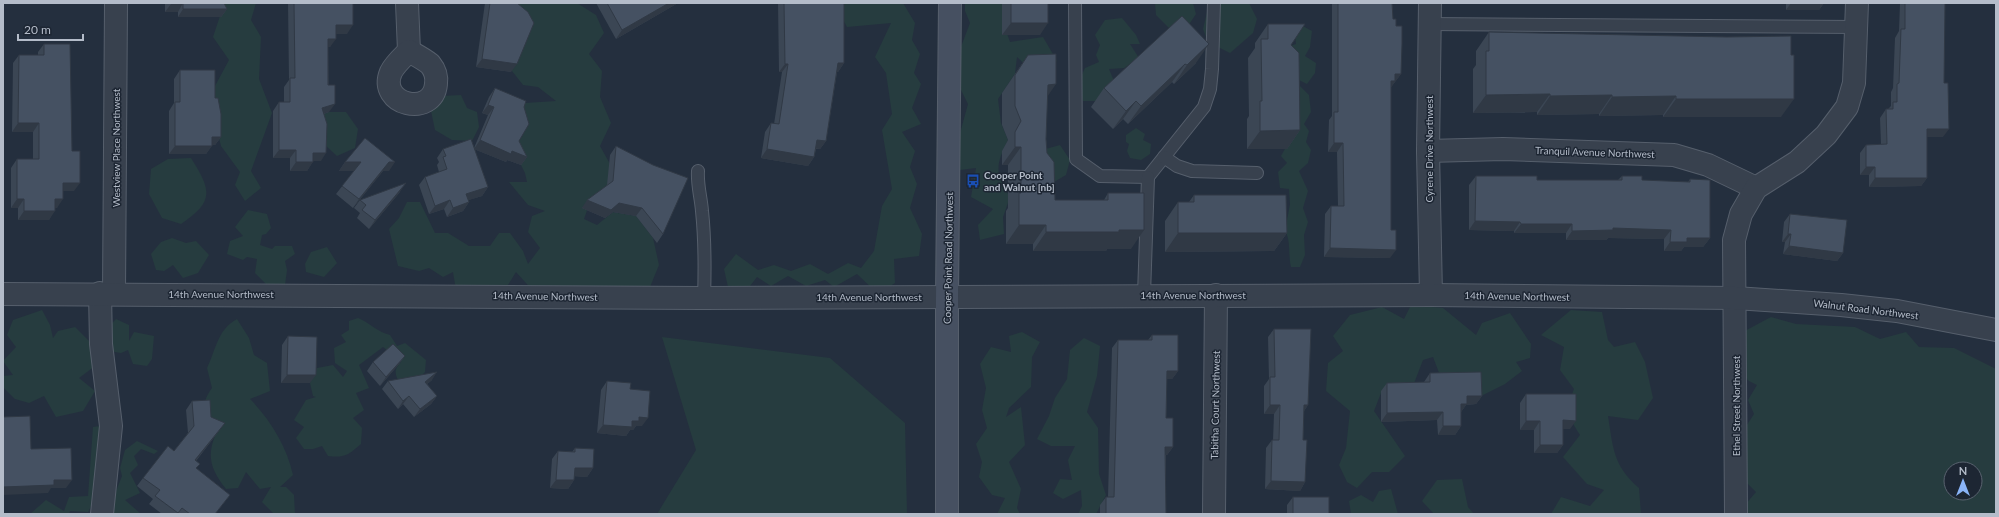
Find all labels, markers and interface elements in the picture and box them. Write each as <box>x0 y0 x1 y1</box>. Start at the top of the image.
scale bar <box>18 16 83 42</box>
text: 20 m <box>24 22 51 37</box>
street label: Westview Place Northwest <box>110 88 122 207</box>
street label: Cyrene Drive Northwest <box>1423 95 1435 203</box>
street label: Tranquil Avenue Northwest <box>1535 144 1655 160</box>
place label: Cooper Point and Walnut [nb] <box>984 169 1055 193</box>
bus stop icon: Cooper Point and Walnut [nb] <box>965 173 981 189</box>
street label: Cooper Point Road Northwest <box>941 192 955 324</box>
street label: 14th Avenue Northwest <box>168 288 274 300</box>
street label: 14th Avenue Northwest <box>492 289 598 303</box>
street label: 14th Avenue Northwest <box>1140 289 1246 301</box>
street label: 14th Avenue Northwest <box>1464 289 1570 303</box>
street label: 14th Avenue Northwest <box>816 291 922 303</box>
street label: Walnut Road Northwest <box>1813 297 1920 321</box>
street label: Tabitha Court Northwest <box>1208 350 1222 460</box>
street label: Ethel Street Northwest <box>1730 355 1742 456</box>
north arrow <box>1943 461 1983 501</box>
text: N <box>1959 464 1967 477</box>

